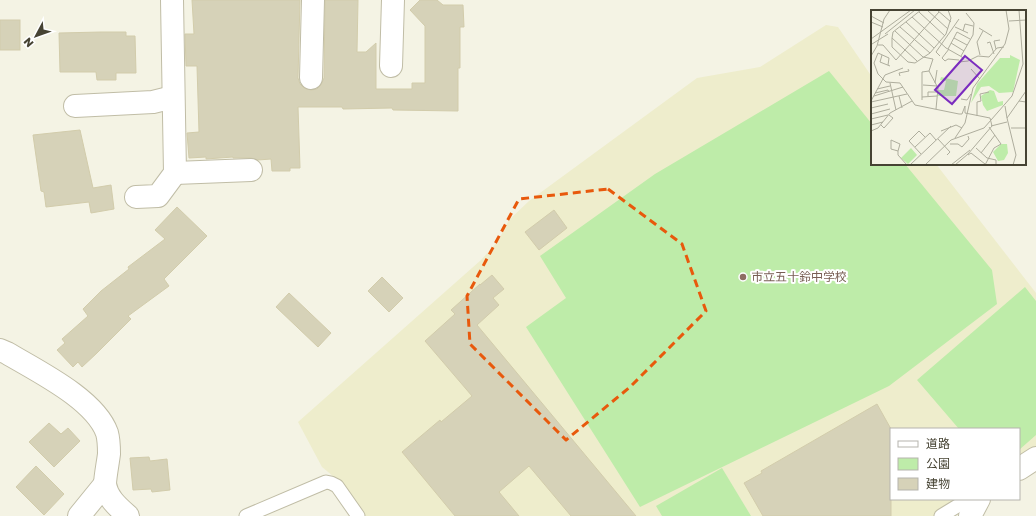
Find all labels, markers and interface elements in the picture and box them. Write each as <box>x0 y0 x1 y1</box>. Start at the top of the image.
inset map <box>871 10 1026 165</box>
north arrow <box>16 16 56 56</box>
text: N <box>20 35 36 50</box>
place label: 市立五十鈴中学校 <box>751 269 847 284</box>
marker: 市立五十鈴中学校 <box>738 272 748 282</box>
legend <box>890 428 1020 500</box>
text: 道路 <box>926 436 950 451</box>
text: 公園 <box>926 456 950 471</box>
text: 建物 <box>926 476 950 491</box>

